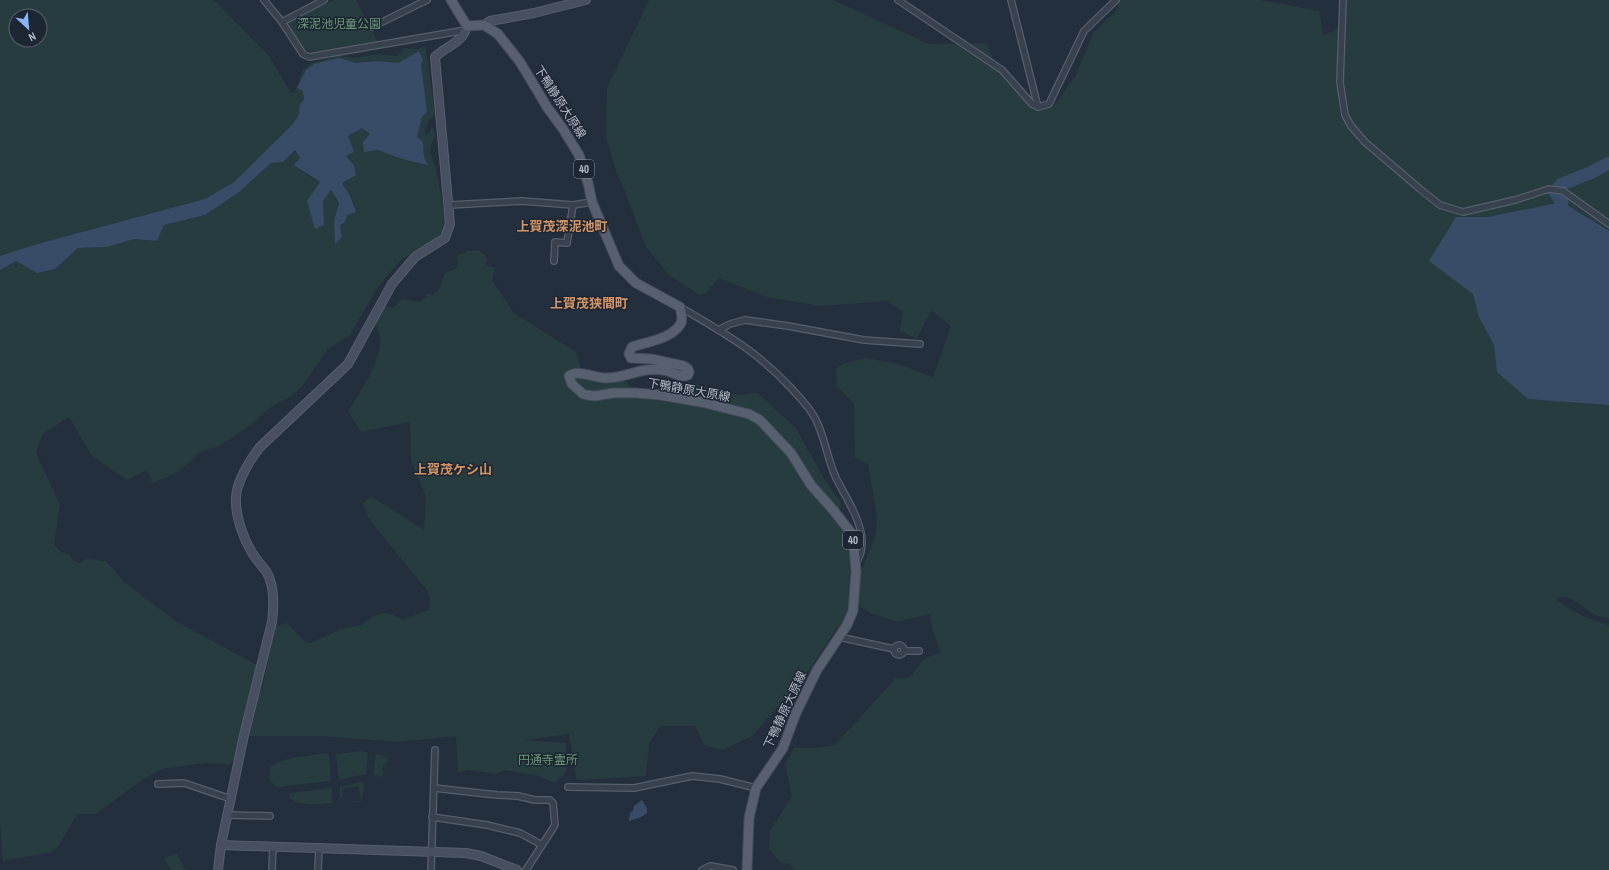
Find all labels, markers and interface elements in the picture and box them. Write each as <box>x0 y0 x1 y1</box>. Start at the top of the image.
north arrow <box>8 8 48 48</box>
park label: 深泥池児童公園 <box>297 16 381 32</box>
text: N <box>26 29 38 45</box>
street label: 下鴨静原大原線 <box>530 62 590 142</box>
road number: 40 <box>574 160 594 178</box>
district label: 上賀茂深泥池町 <box>516 218 608 235</box>
district label: 上賀茂狭間町 <box>550 295 628 312</box>
street label: 下鴨静原大原線 <box>646 375 732 405</box>
district label: 上賀茂ケシ山 <box>414 461 492 478</box>
road number: 40 <box>843 531 863 549</box>
street label: 下鴨静原大原線 <box>760 669 810 751</box>
park label: 円通寺霊所 <box>518 752 578 768</box>

